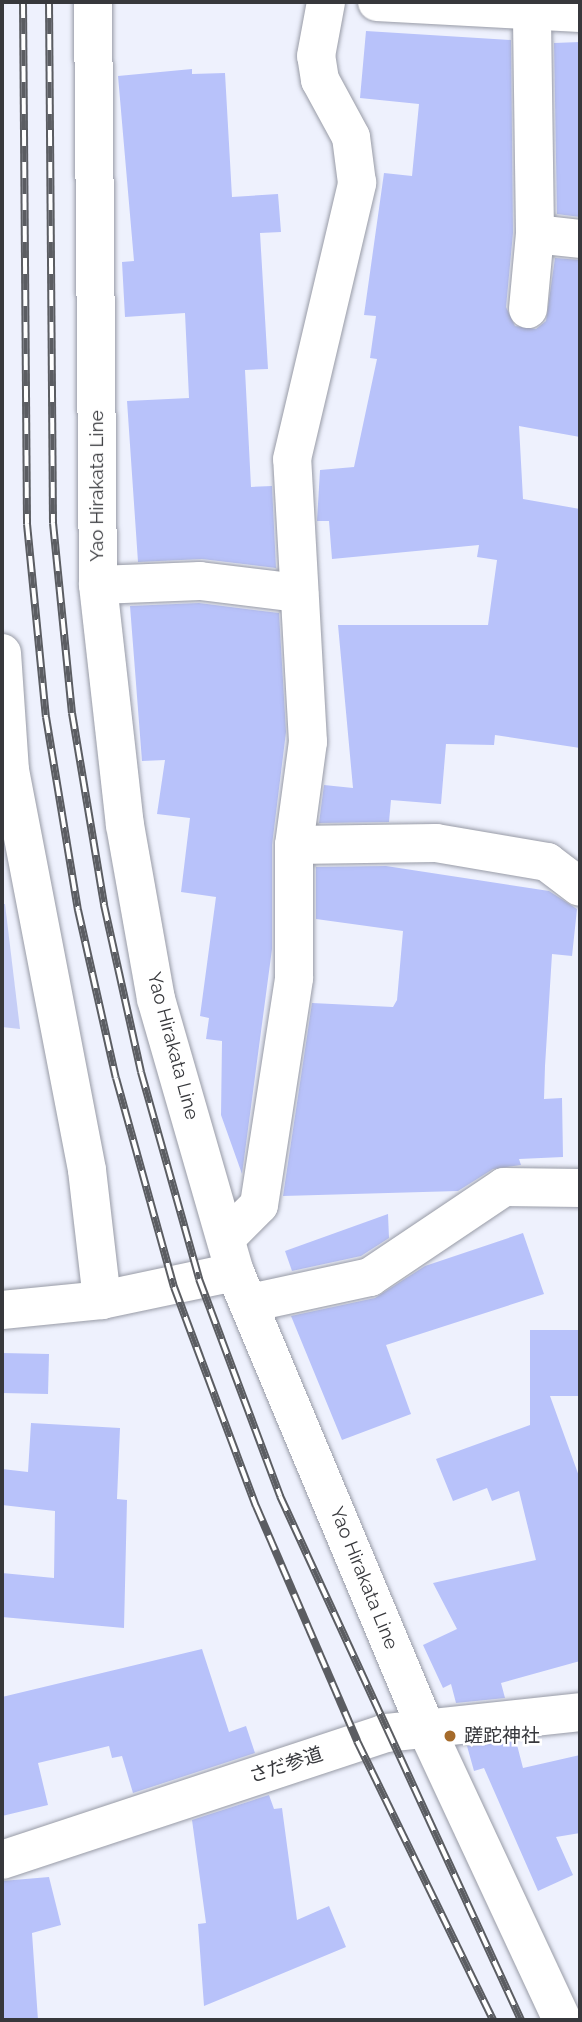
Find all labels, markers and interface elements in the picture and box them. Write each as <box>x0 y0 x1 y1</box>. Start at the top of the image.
street label: Yao Hirakata Line <box>86 410 108 562</box>
street label: Yao Hirakata Line <box>142 970 204 1122</box>
street label: Yao Hirakata Line <box>325 1503 403 1653</box>
place label: 蹉跎神社 <box>464 1725 540 1747</box>
marker: 蹉跎神社 <box>442 1728 458 1744</box>
street label: さだ参道 <box>246 1742 326 1788</box>

